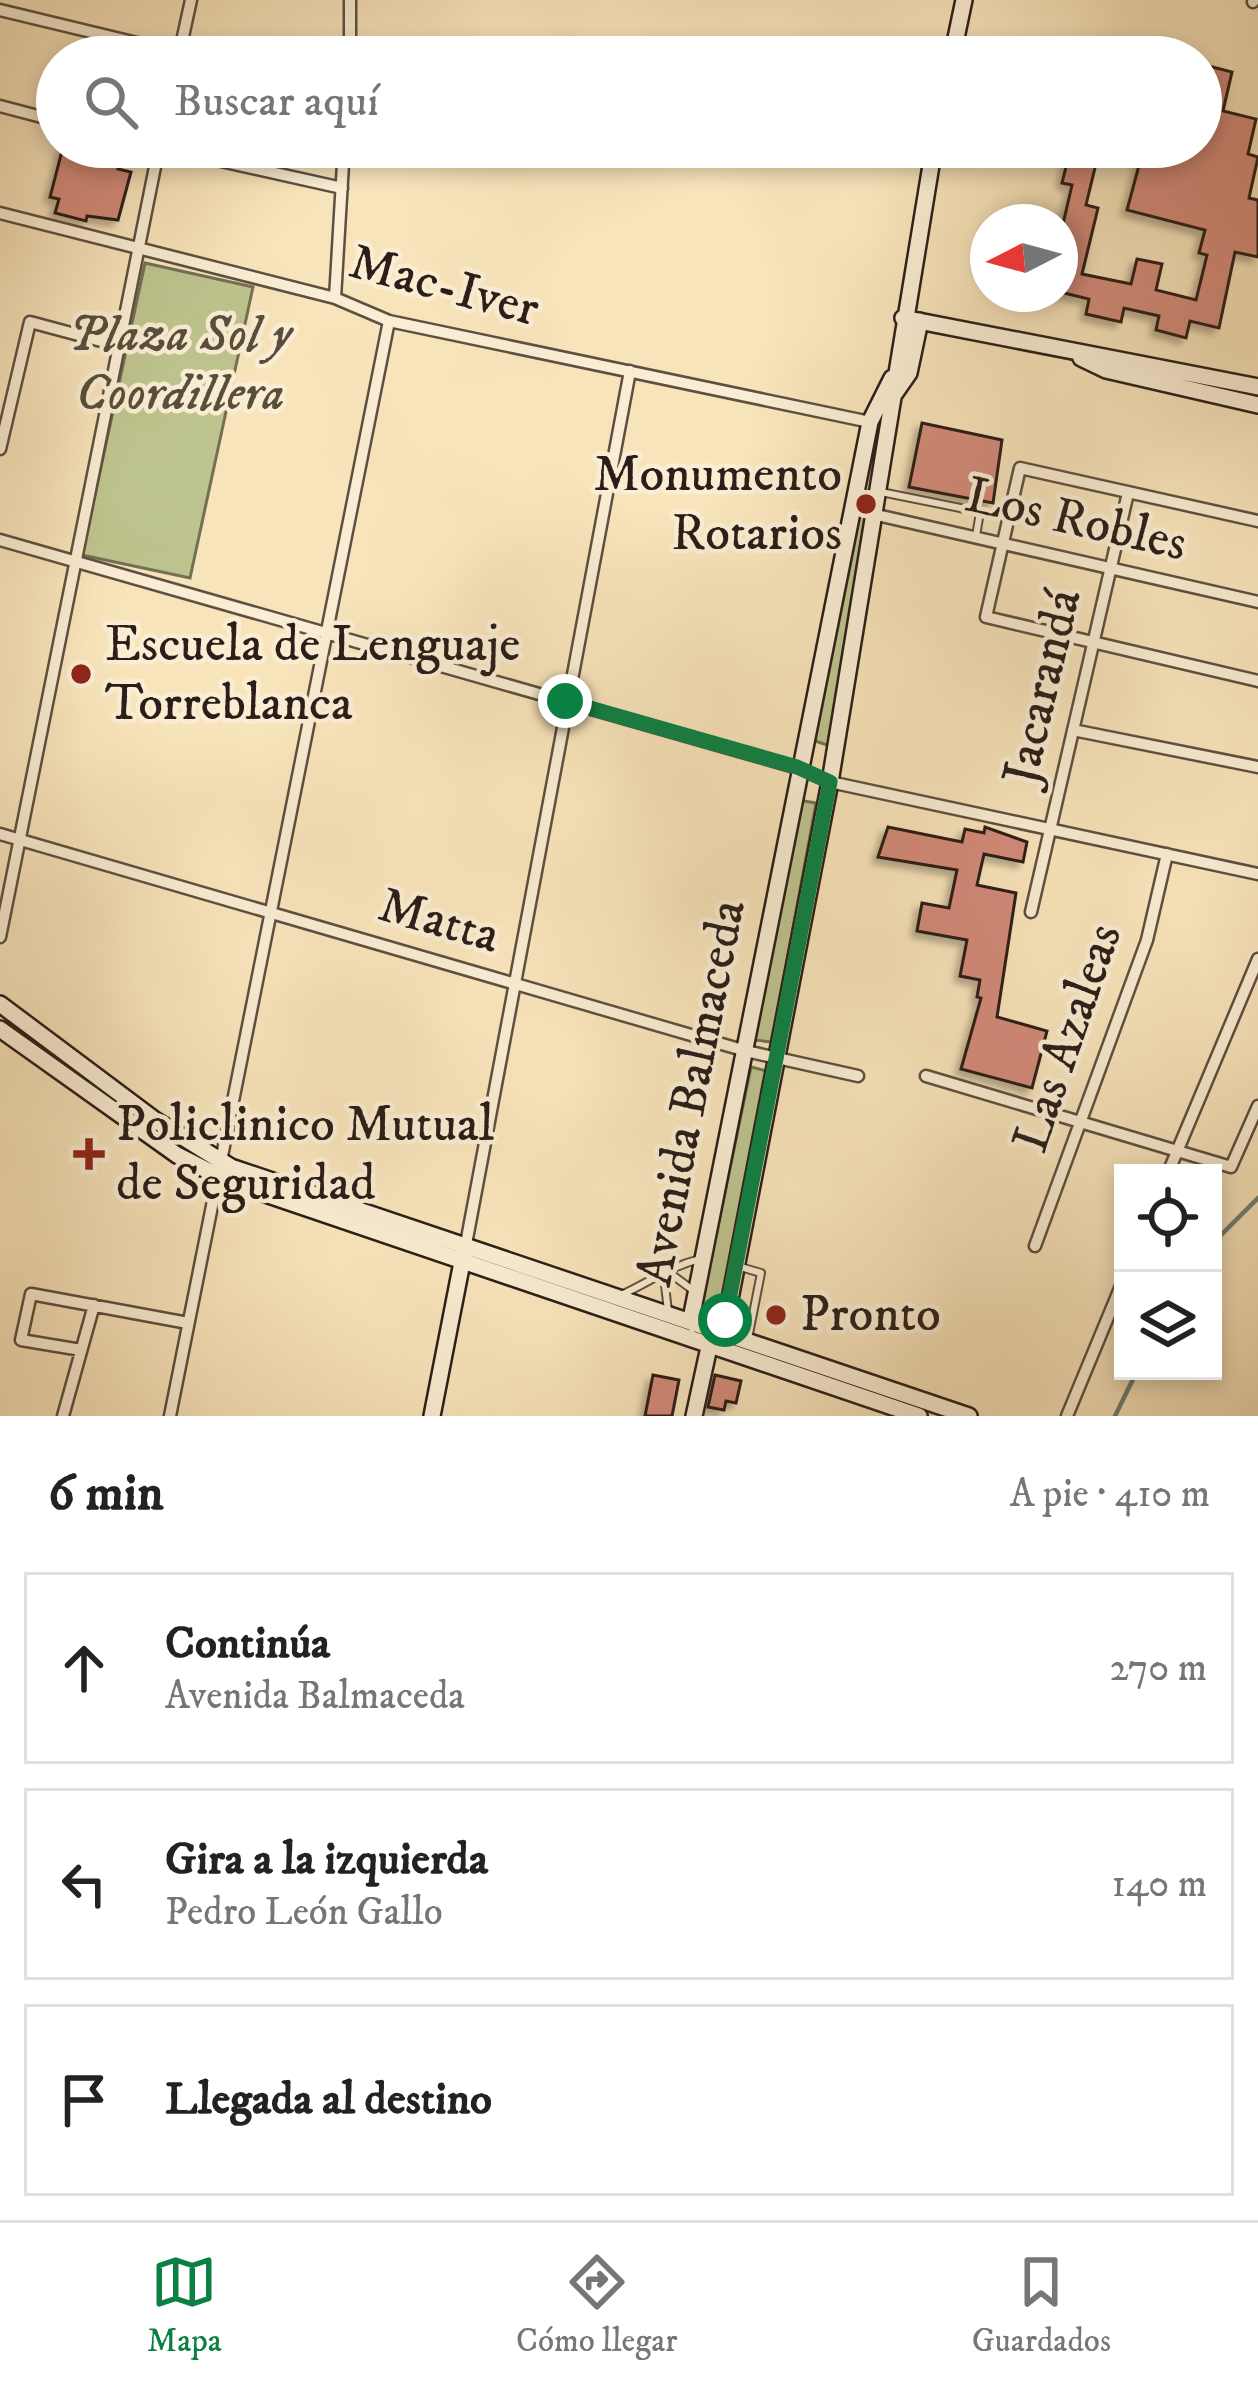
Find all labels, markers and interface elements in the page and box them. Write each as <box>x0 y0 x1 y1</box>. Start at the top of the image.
search box <box>36 36 1222 168</box>
icon: search <box>78 69 144 135</box>
text: Buscar aquí <box>174 74 379 130</box>
north arrow <box>970 204 1078 312</box>
street label: Mac-Iver <box>342 230 546 342</box>
park label: Plaza Sol y Coordillera <box>68 303 295 426</box>
place label: Monumento Rotarios <box>594 443 842 566</box>
street label: Los Robles <box>959 464 1193 576</box>
marker: Monumento Rotarios <box>853 491 879 517</box>
street label: Jacarandá <box>989 583 1097 795</box>
place label: Escuela de Lenguaje Torreblanca <box>105 613 520 736</box>
marker: Escuela de Lenguaje Torreblanca <box>68 661 94 687</box>
route end <box>538 674 592 728</box>
street label: Matta <box>371 873 507 969</box>
street label: Avenida Balmaceda <box>623 894 761 1292</box>
street label: Las Azaleas <box>999 915 1137 1161</box>
place label: Policlinico Mutual de Seguridad <box>116 1093 495 1216</box>
marker: Policlinico Mutual de Seguridad <box>73 1138 105 1170</box>
map controls <box>1114 1164 1222 1380</box>
button: locate <box>1114 1164 1222 1272</box>
button: layers <box>1114 1272 1222 1380</box>
place label: Pronto <box>800 1283 941 1347</box>
route start <box>698 1293 752 1347</box>
marker: Pronto <box>763 1302 789 1328</box>
text: 6 min <box>48 1462 164 1526</box>
text: A pie · 410 m <box>1010 1470 1210 1519</box>
text: Continúa <box>165 1616 330 1672</box>
icon: ahead <box>51 1635 117 1701</box>
text: 270 m <box>1110 1644 1207 1693</box>
text: Avenida Balmaceda <box>165 1672 465 1721</box>
text: Gira a la izquierda <box>165 1832 488 1888</box>
icon: left <box>51 1851 117 1917</box>
text: 140 m <box>1112 1860 1207 1909</box>
text: Pedro León Gallo <box>165 1888 443 1937</box>
icon: arrive <box>51 2067 117 2133</box>
text: Llegada al destino <box>165 2072 492 2128</box>
tab: Mapa <box>147 2249 222 2362</box>
tab: Cómo llegar <box>516 2249 678 2362</box>
tab: Guardados <box>972 2249 1111 2362</box>

